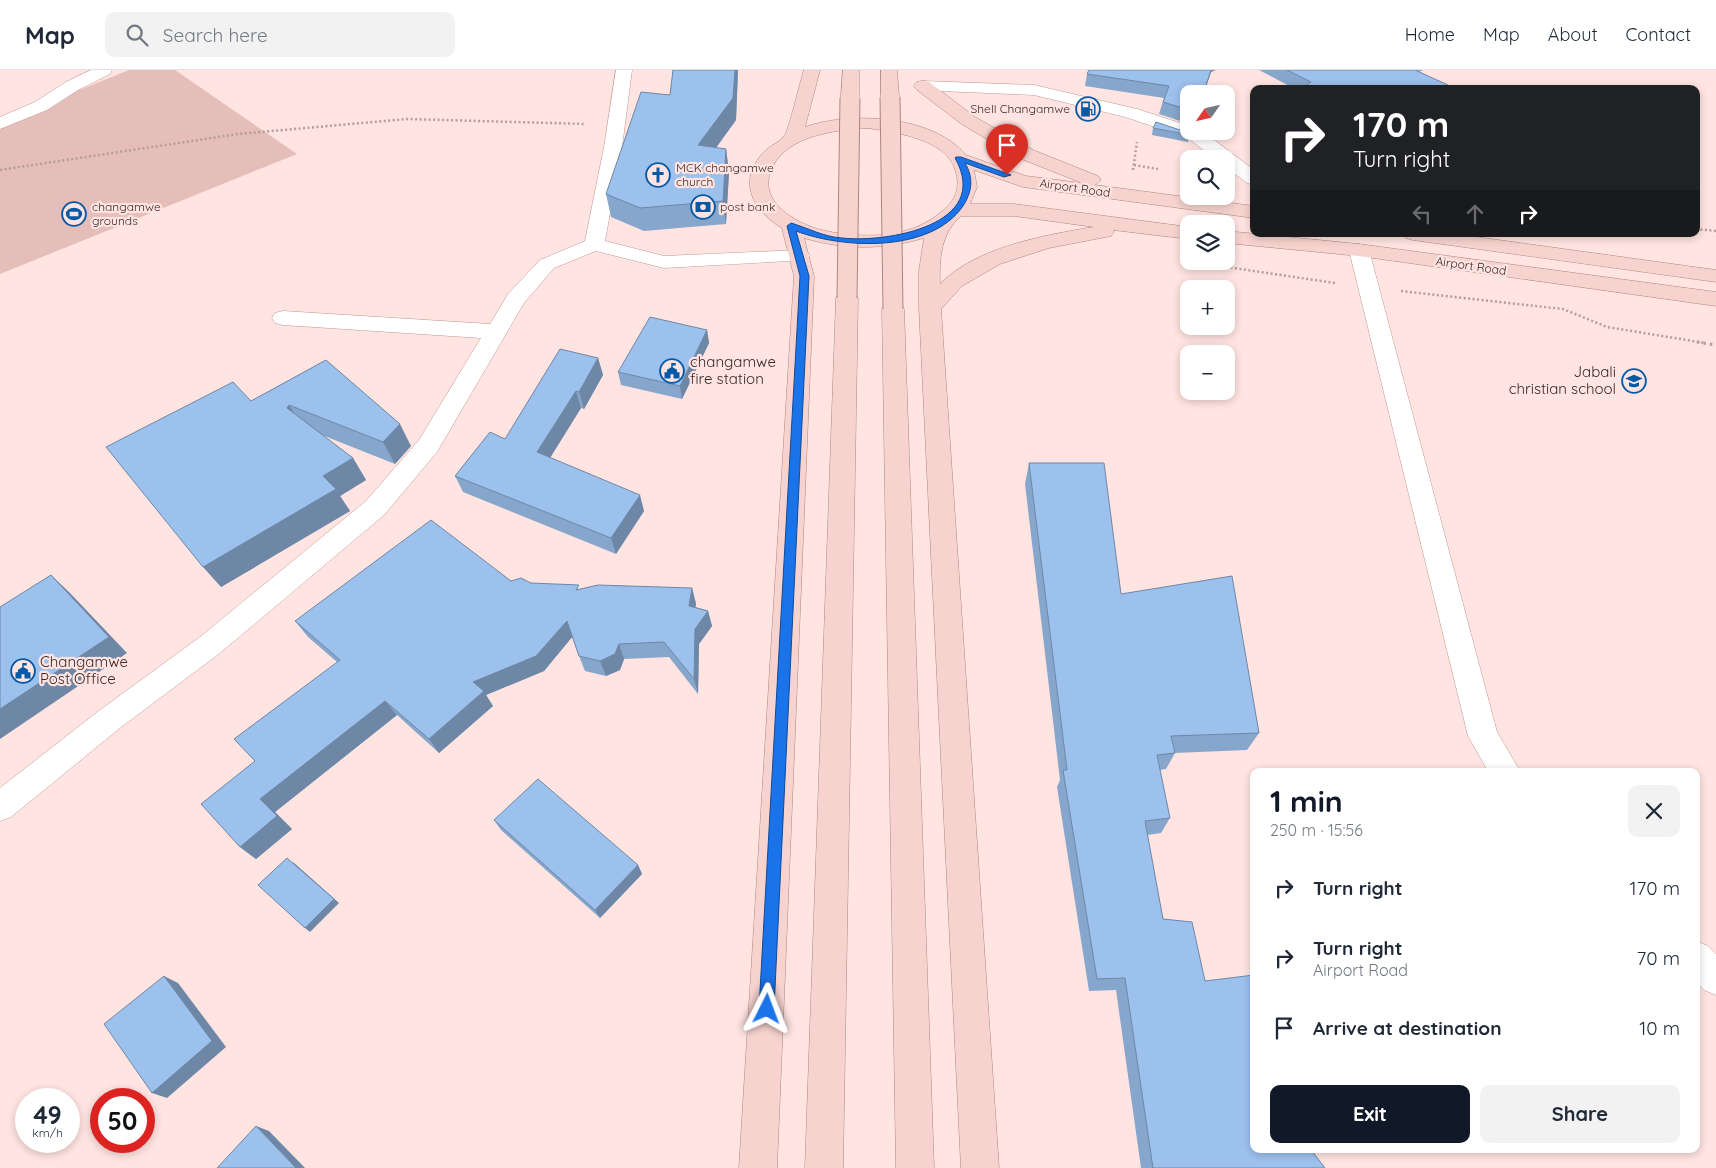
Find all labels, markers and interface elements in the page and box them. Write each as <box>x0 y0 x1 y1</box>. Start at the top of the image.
search box <box>105 12 455 57</box>
text: Map <box>25 20 75 50</box>
icon: search <box>123 21 151 49</box>
text: Search here <box>163 23 268 47</box>
text: Home <box>1405 23 1455 46</box>
text: Map <box>1483 23 1520 46</box>
text: About <box>1548 23 1598 46</box>
text: Contact <box>1626 23 1691 46</box>
north arrow <box>1180 85 1235 140</box>
map controls <box>1180 85 1235 400</box>
fuel station icon: Shell Changamwe <box>1075 96 1101 122</box>
place label: Shell Changamwe <box>971 101 1070 116</box>
text: 170 m <box>1353 102 1449 146</box>
icon: right <box>1270 105 1335 170</box>
pin <box>986 124 1028 175</box>
icon: arrive <box>993 131 1021 159</box>
text: Turn right <box>1353 145 1450 173</box>
button: search <box>1180 150 1235 205</box>
place label: MCK changamwe church <box>676 160 774 189</box>
church icon: MCK changamwe church <box>645 162 671 188</box>
street label: Airport Road <box>1039 175 1111 200</box>
bank icon: post bank <box>690 194 716 220</box>
place label: changamwe grounds <box>92 199 161 228</box>
place label: post bank <box>720 199 775 214</box>
icon: left <box>1408 200 1436 228</box>
icon: ahead <box>1461 200 1489 228</box>
icon: right <box>1514 200 1542 228</box>
sports icon: changamwe grounds <box>61 201 87 227</box>
button: layers <box>1180 215 1235 270</box>
street label: Airport Road <box>1435 253 1507 278</box>
button: + <box>1180 280 1235 335</box>
button: − <box>1180 345 1235 400</box>
place label: changamwe fire station <box>690 352 776 388</box>
public building icon: changamwe fire station <box>659 358 685 384</box>
place label: Jabali christian school <box>1509 362 1616 398</box>
school or university icon: Jabali christian school <box>1621 368 1647 394</box>
place label: Changamwe Post Office <box>40 652 128 688</box>
public building icon: Changamwe Post Office <box>10 658 36 684</box>
text: 1 min <box>1270 782 1343 820</box>
button: close <box>1628 785 1680 837</box>
text: 250 m · 15:56 <box>1270 820 1363 840</box>
icon: right <box>1270 874 1298 902</box>
text: Turn right <box>1313 876 1402 900</box>
text: 170 m <box>1629 876 1680 900</box>
text: Turn right <box>1313 936 1402 960</box>
icon: right <box>1270 944 1298 972</box>
text: 70 m <box>1636 946 1680 970</box>
text: Airport Road <box>1313 960 1408 980</box>
position arrow <box>740 982 792 1034</box>
icon: arrive <box>1270 1014 1298 1042</box>
text: Arrive at destination <box>1313 1016 1502 1040</box>
text: 10 m <box>1639 1016 1680 1040</box>
button: Exit <box>1270 1085 1470 1143</box>
button: Share <box>1480 1085 1680 1143</box>
speed limit sign: 50 <box>90 1088 155 1153</box>
text: 49 <box>33 1099 62 1130</box>
text: km/h <box>32 1125 63 1140</box>

